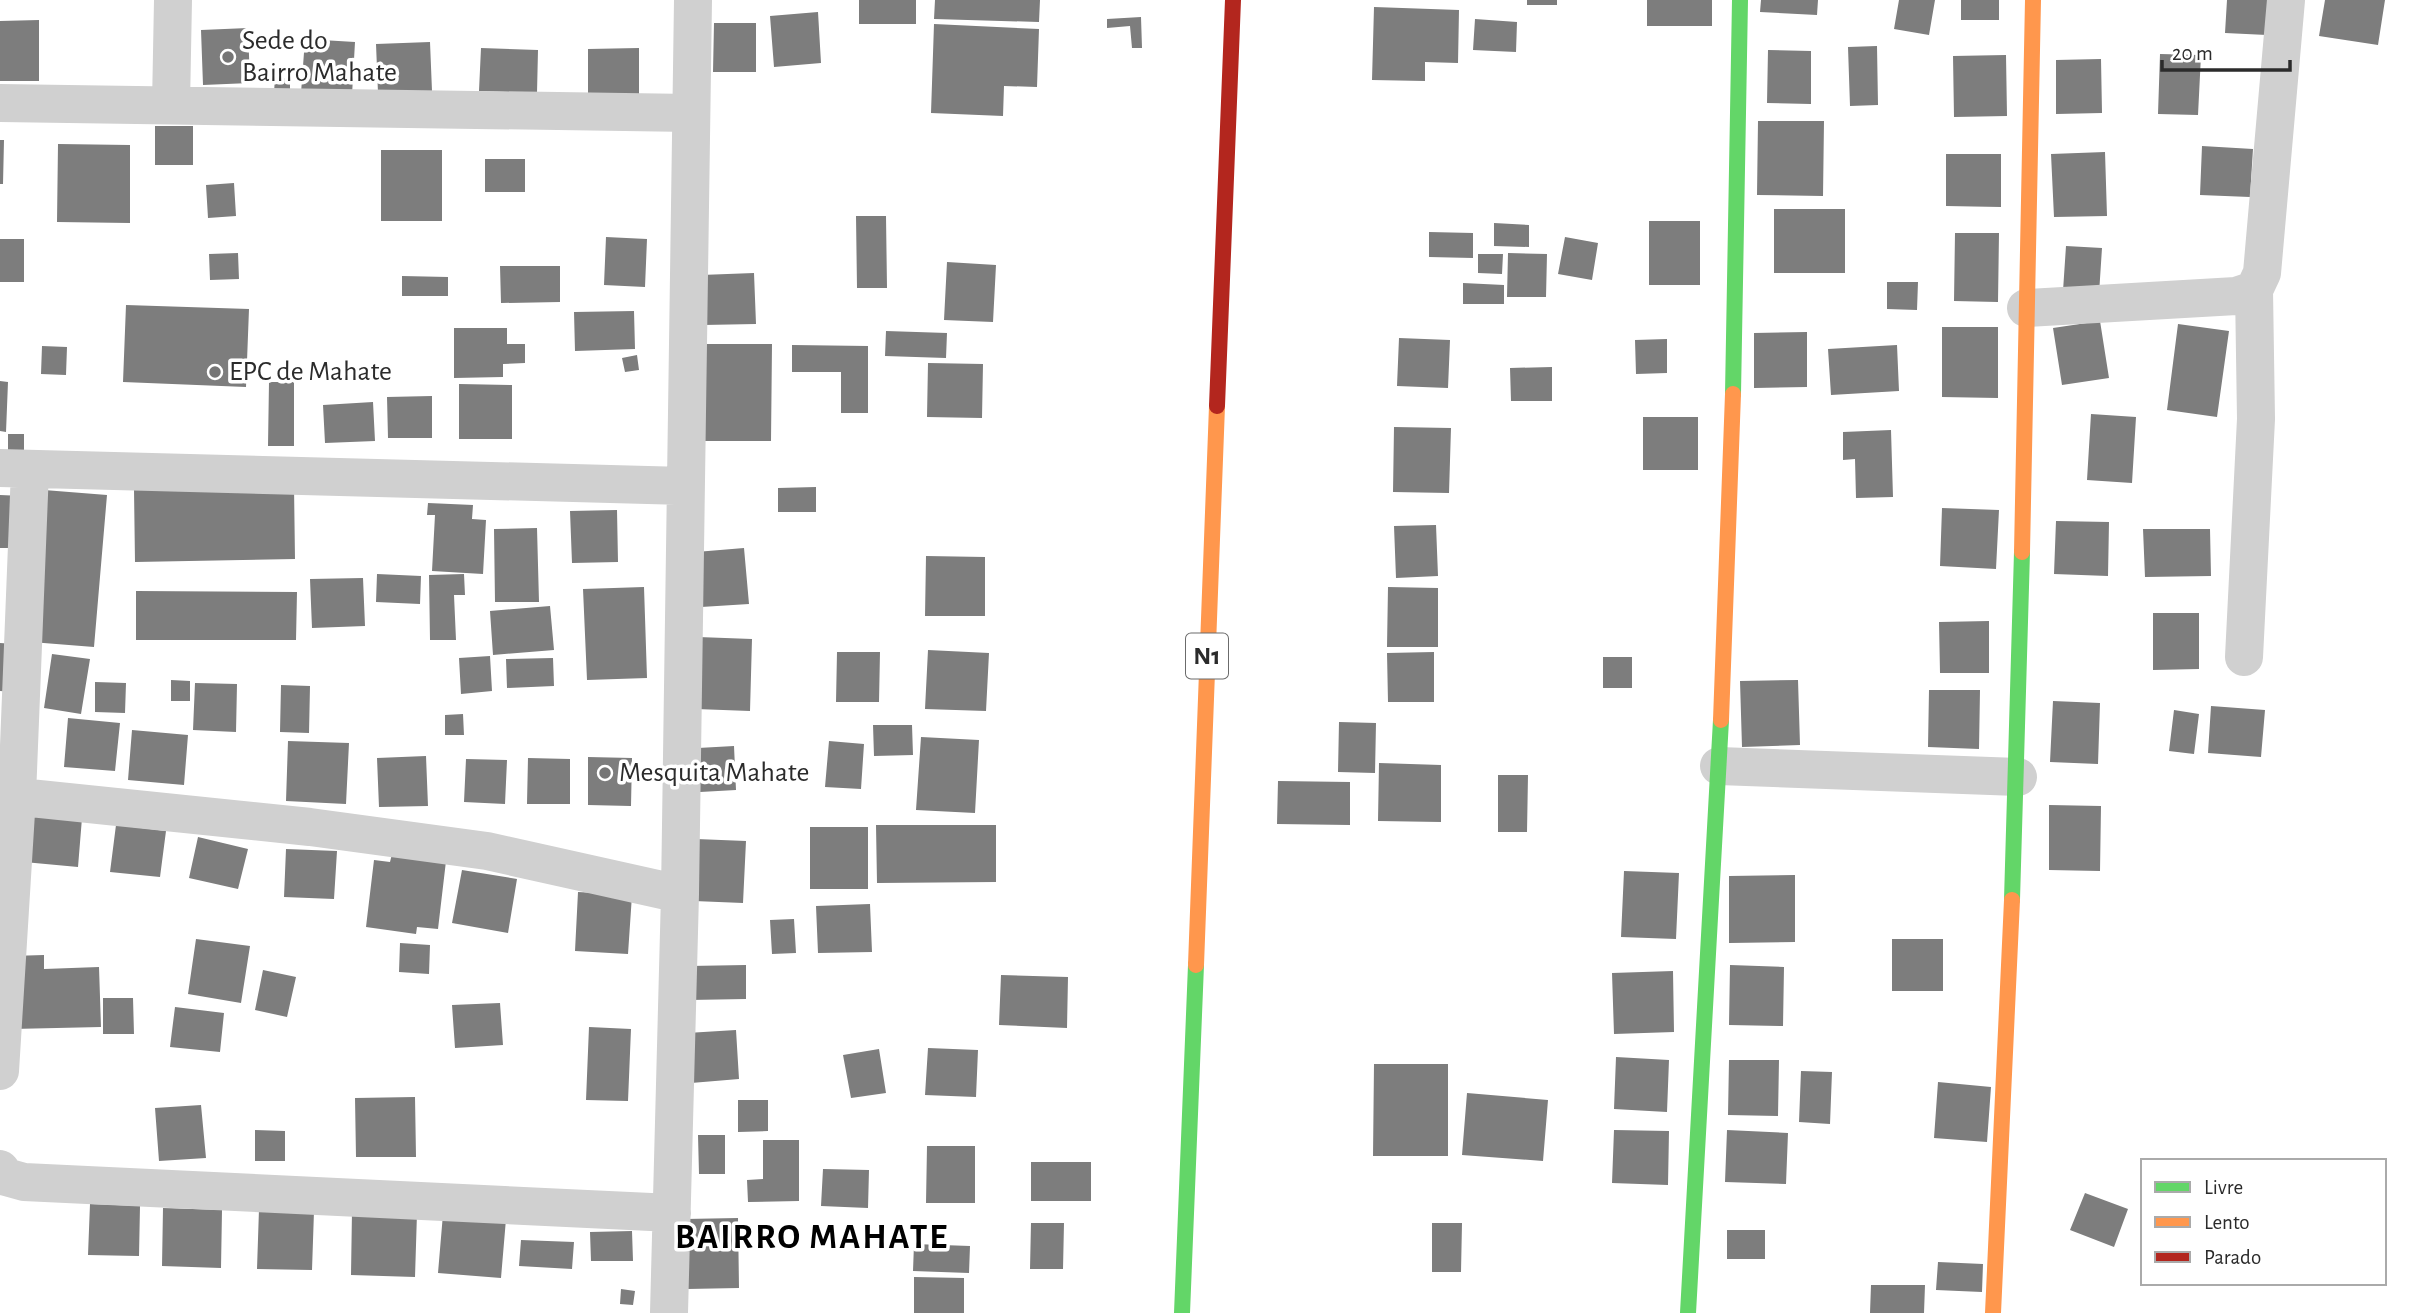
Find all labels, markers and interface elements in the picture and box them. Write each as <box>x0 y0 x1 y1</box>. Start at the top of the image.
place label: Sede do Bairro Mahate <box>242 27 397 87</box>
scale bar <box>2162 28 2290 72</box>
text: 20 m <box>2172 43 2213 64</box>
marker: Sede do Bairro Mahate <box>220 49 236 65</box>
place label: EPC de Mahate <box>229 358 392 386</box>
marker: EPC de Mahate <box>207 364 223 380</box>
road number: N1 <box>1186 634 1228 678</box>
place label: Mesquita Mahate <box>619 759 809 787</box>
marker: Mesquita Mahate <box>597 765 613 781</box>
legend <box>2141 1159 2386 1285</box>
text: Livre <box>2204 1177 2243 1198</box>
text: Lento <box>2204 1212 2250 1233</box>
district label: BAIRRO MAHATE <box>675 1220 949 1255</box>
text: Parado <box>2204 1247 2261 1268</box>

